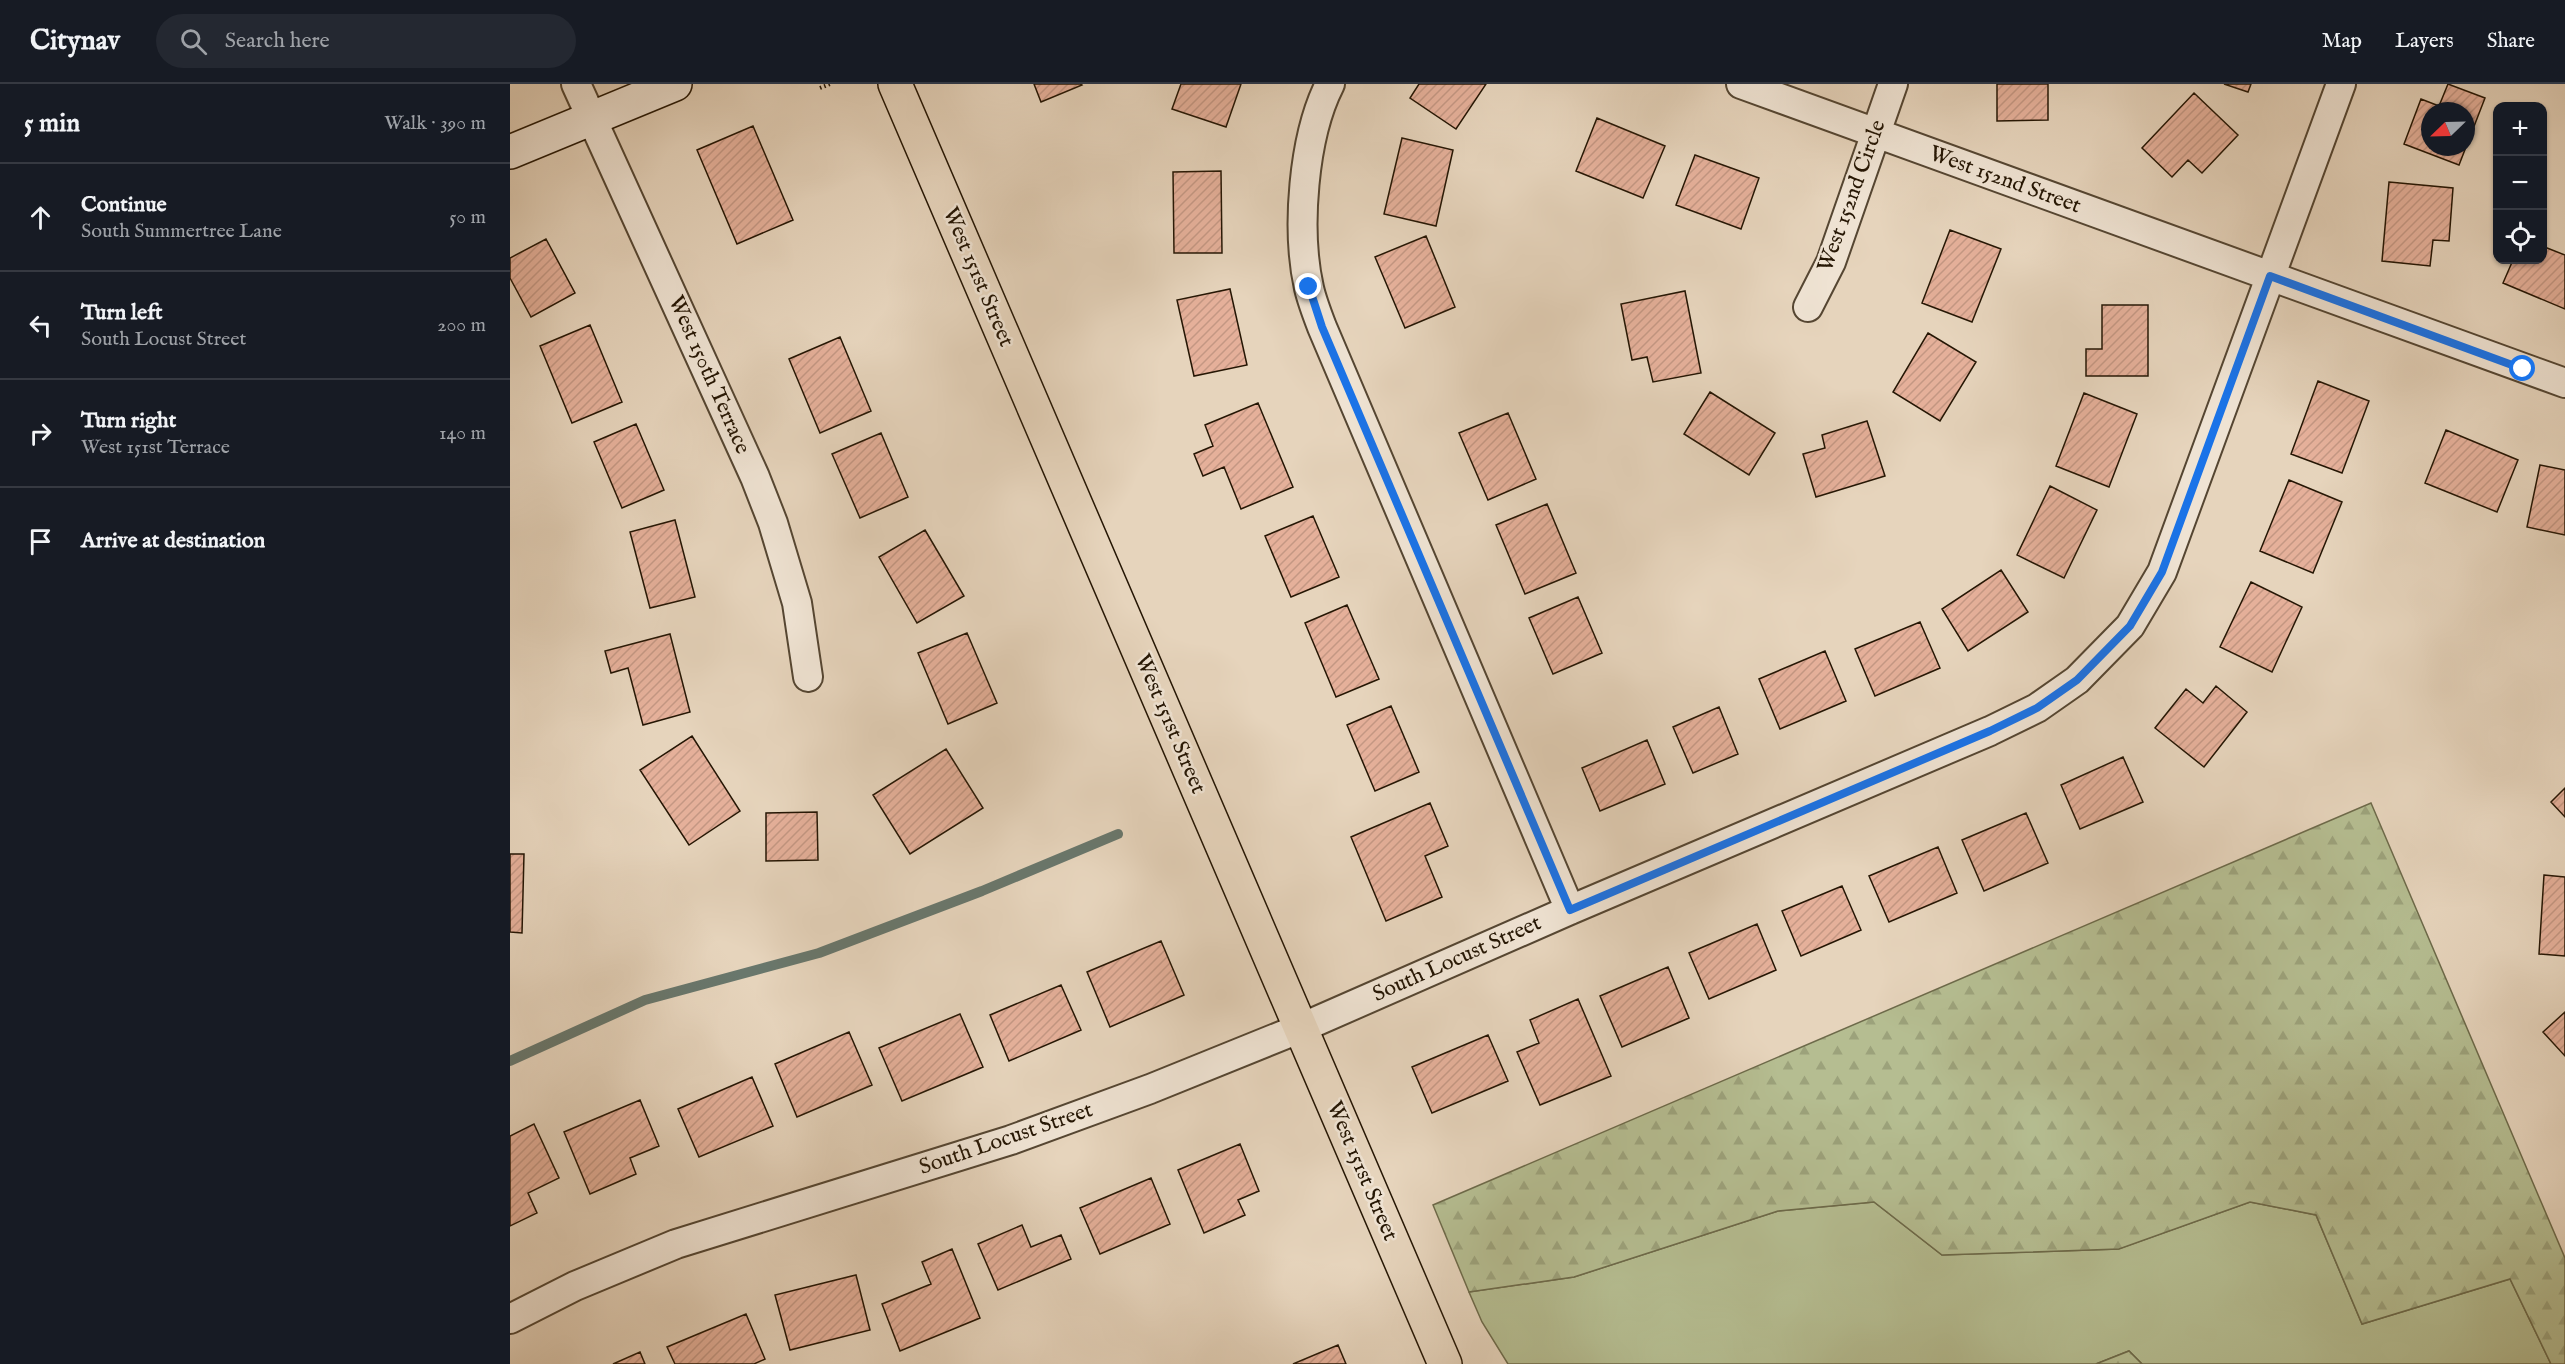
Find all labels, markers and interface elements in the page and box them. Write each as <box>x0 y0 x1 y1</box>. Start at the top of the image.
search box <box>156 14 576 68</box>
text: Citynav <box>30 24 120 59</box>
icon: search <box>177 25 210 58</box>
text: Search here <box>225 27 330 55</box>
text: Map <box>2322 28 2362 55</box>
text: Layers <box>2395 28 2454 55</box>
text: Share <box>2487 28 2535 55</box>
north arrow <box>2421 102 2475 156</box>
map controls <box>2493 102 2547 264</box>
button: + <box>2493 102 2547 156</box>
text: 5 min <box>24 107 80 140</box>
text: Walk · 390 m <box>384 111 486 136</box>
street label: West 152nd Circle <box>1812 116 1892 276</box>
street label: West 152nd Street <box>1925 140 2085 221</box>
button: − <box>2493 156 2547 210</box>
text: Continue <box>81 191 167 219</box>
icon: ahead <box>24 201 57 234</box>
street label: West 151st Street <box>936 203 1020 352</box>
text: 50 m <box>449 205 486 230</box>
button: locate <box>2493 210 2547 264</box>
text: South Summertree Lane <box>81 219 282 244</box>
route end <box>1295 273 1321 299</box>
street label: West 150th Terrace <box>662 291 756 459</box>
text: Turn left <box>81 299 163 327</box>
icon: left <box>24 309 57 342</box>
text: 200 m <box>437 313 486 338</box>
text: South Locust Street <box>81 327 246 352</box>
route start <box>2509 355 2535 381</box>
text: Turn right <box>81 407 176 435</box>
icon: right <box>24 417 57 450</box>
text: 140 m <box>439 421 486 446</box>
text: West 151st Terrace <box>81 435 230 460</box>
icon: arrive <box>24 525 57 558</box>
text: Arrive at destination <box>81 527 265 555</box>
street label: West 151st Street <box>1128 650 1212 799</box>
street label: South Locust Street <box>1368 909 1546 1009</box>
street label: South Locust Street <box>915 1096 1097 1182</box>
street label: West 151st Street <box>1320 1097 1404 1246</box>

